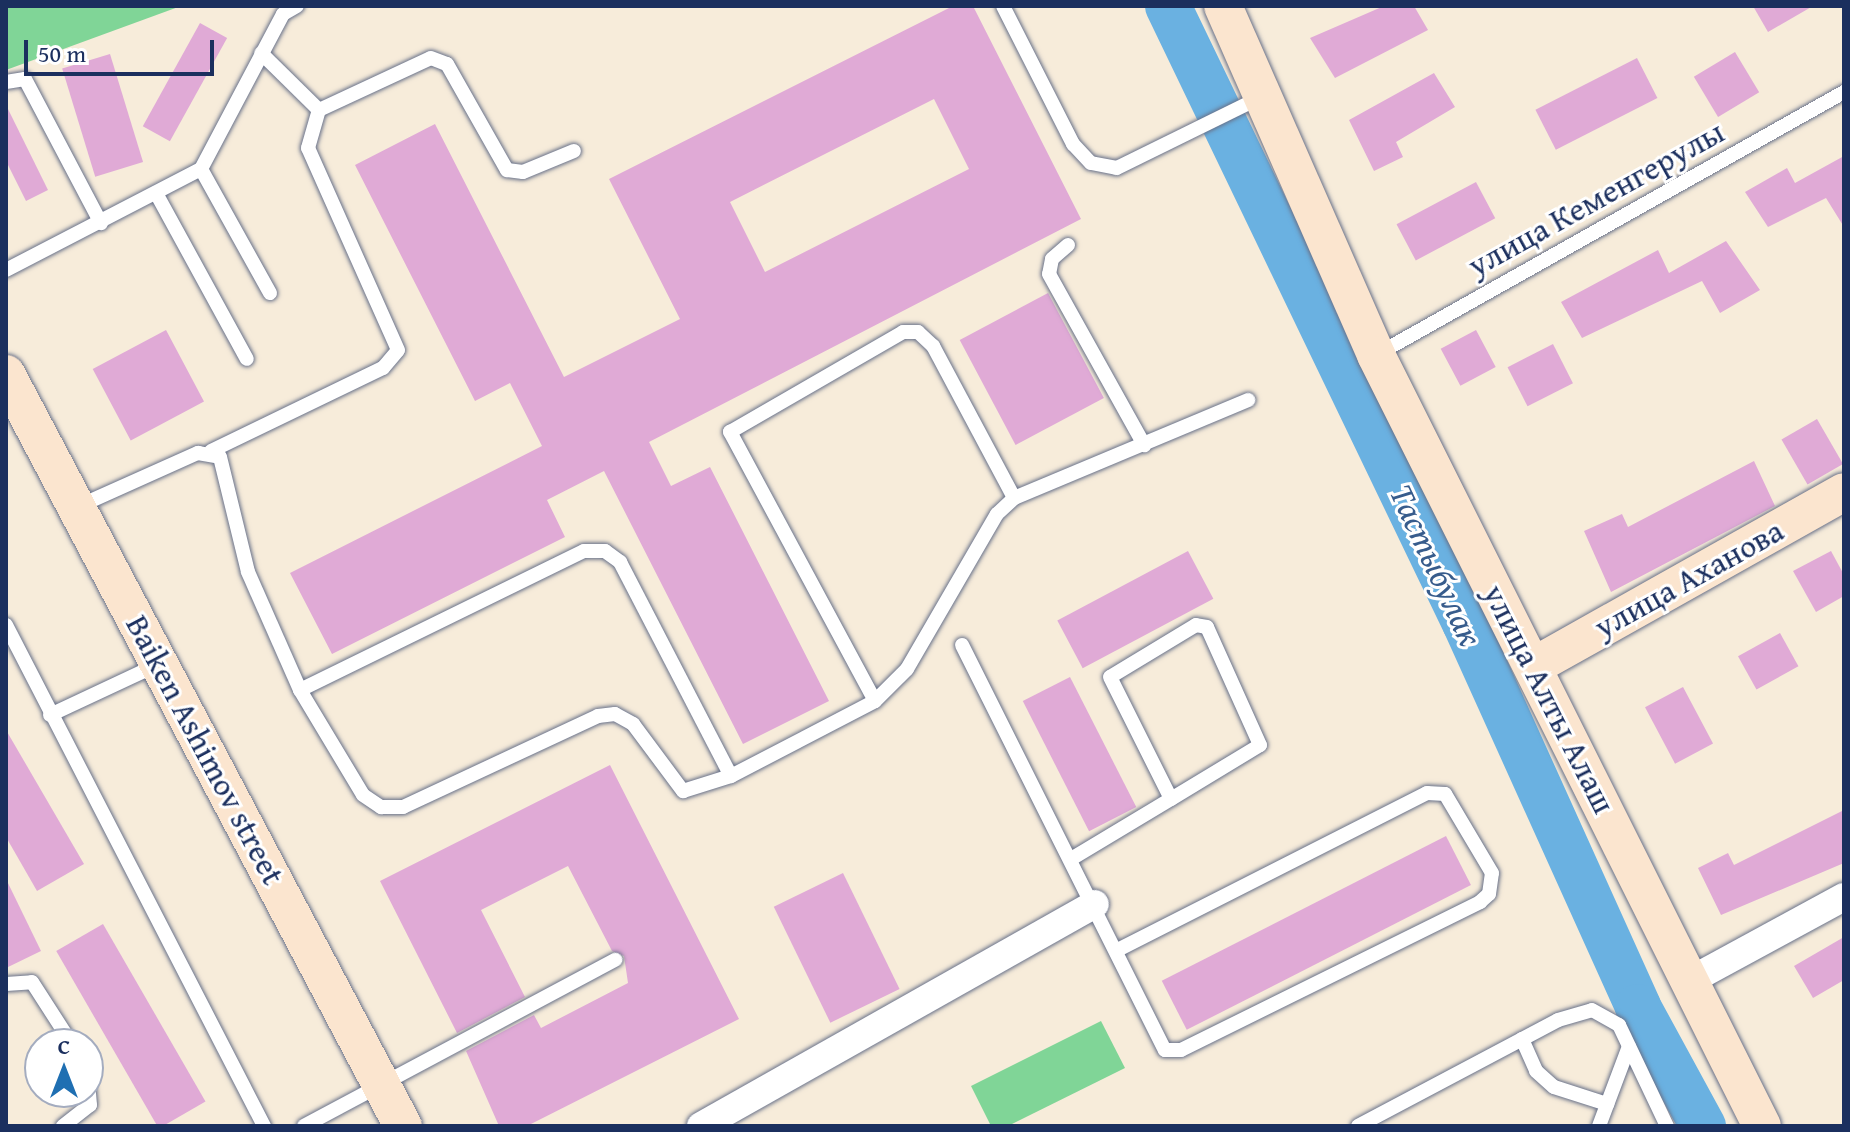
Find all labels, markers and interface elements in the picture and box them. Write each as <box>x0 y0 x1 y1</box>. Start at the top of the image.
scale bar <box>28 24 218 74</box>
text: 50 m <box>38 36 86 71</box>
street label: улица Кеменгерулы <box>1461 113 1731 285</box>
water label: Тастыбулак <box>1382 478 1492 652</box>
street label: улица Аханова <box>1588 511 1790 647</box>
street label: улица Алты Алаш <box>1475 578 1623 820</box>
street label: Baiken Ashimov street <box>118 609 292 891</box>
north arrow <box>24 1028 104 1108</box>
text: С <box>58 1030 70 1062</box>

